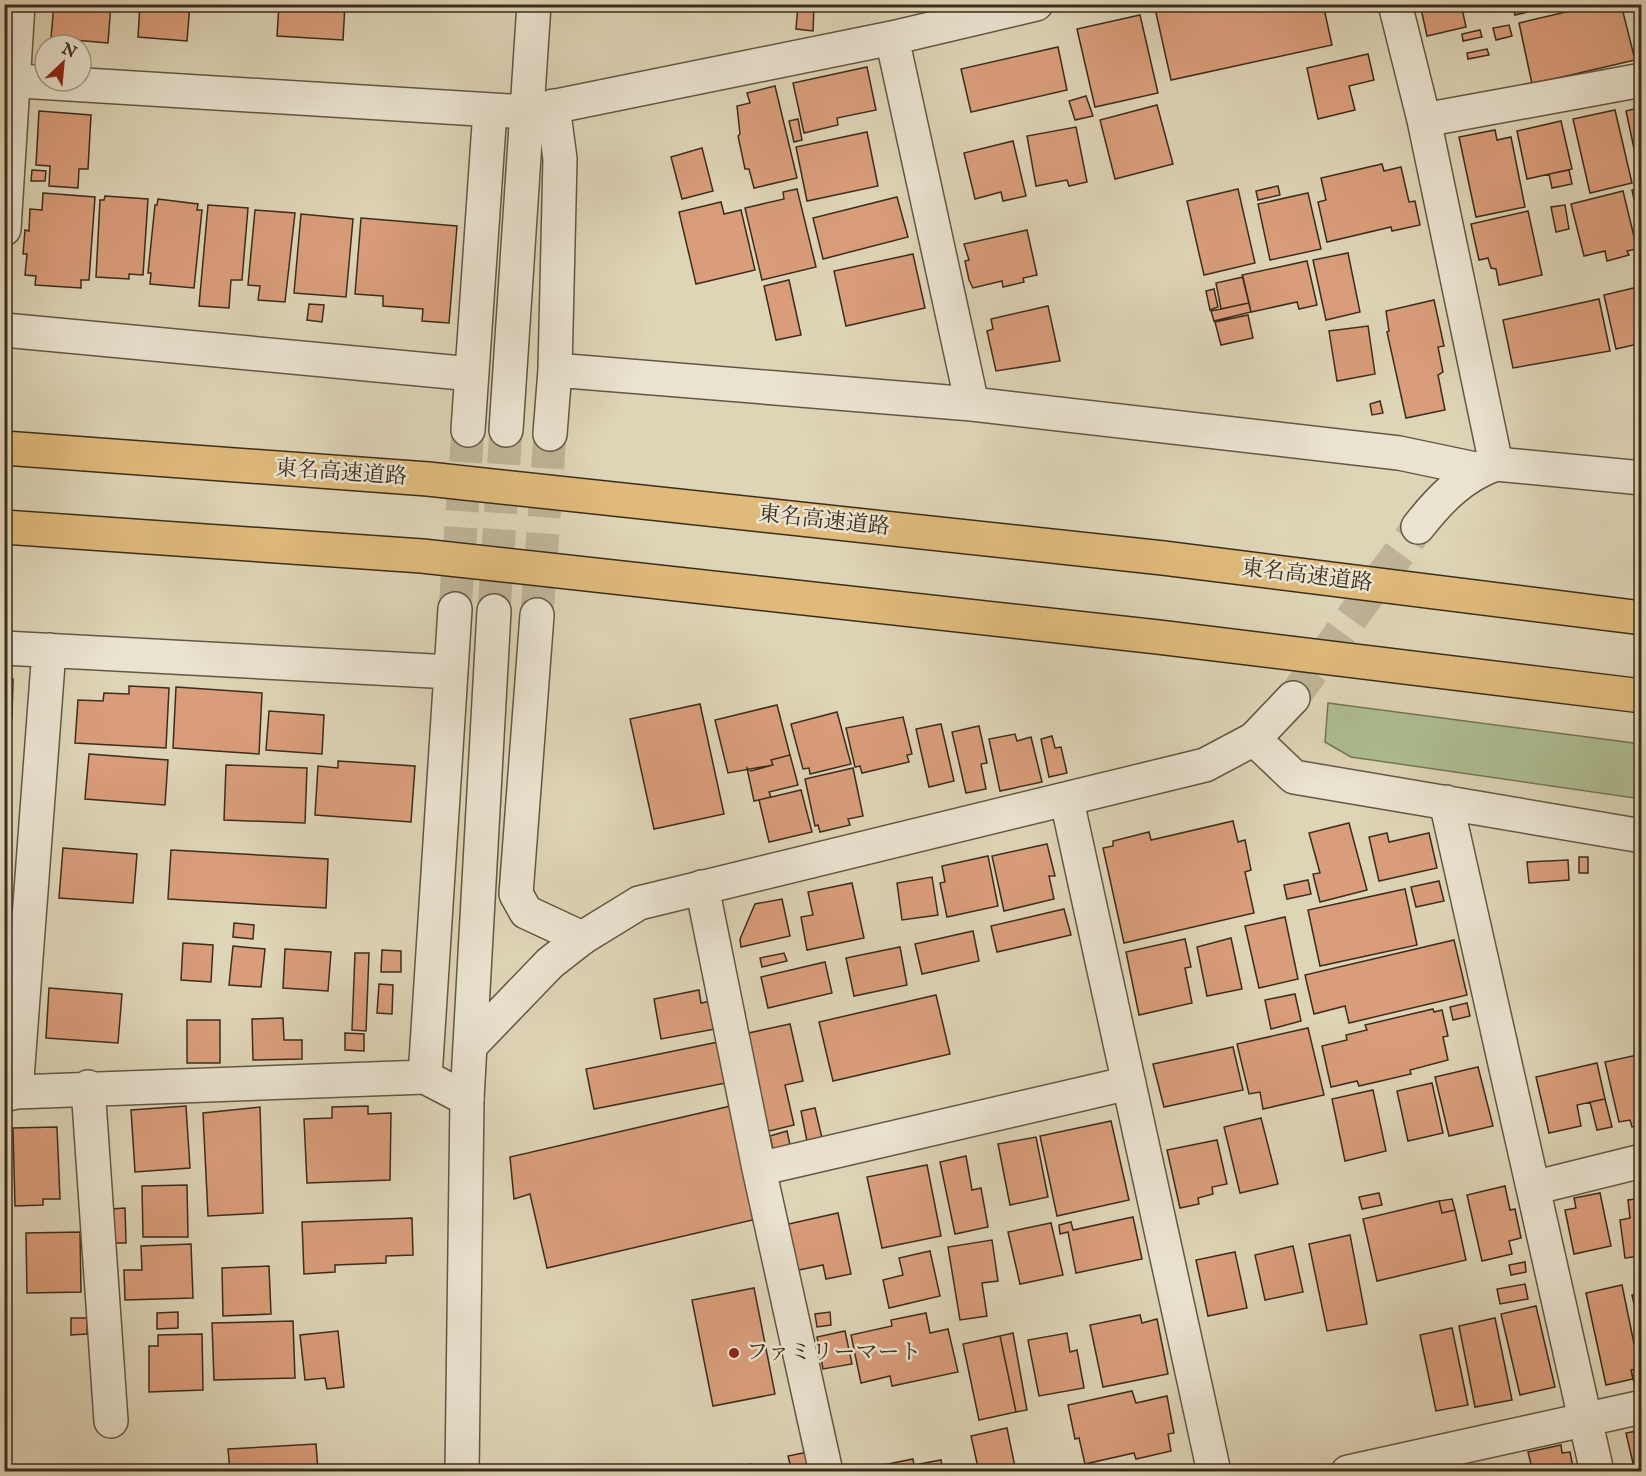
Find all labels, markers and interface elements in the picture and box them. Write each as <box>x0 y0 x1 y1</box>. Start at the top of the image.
north arrow <box>33 33 93 93</box>
text: N <box>57 39 79 63</box>
street label: 東名高速道路 <box>274 454 408 492</box>
street label: 東名高速道路 <box>757 500 891 542</box>
street label: 東名高速道路 <box>1240 554 1374 598</box>
place label: ファミリーマート <box>746 1339 922 1367</box>
marker: ファミリーマート <box>727 1346 741 1360</box>

